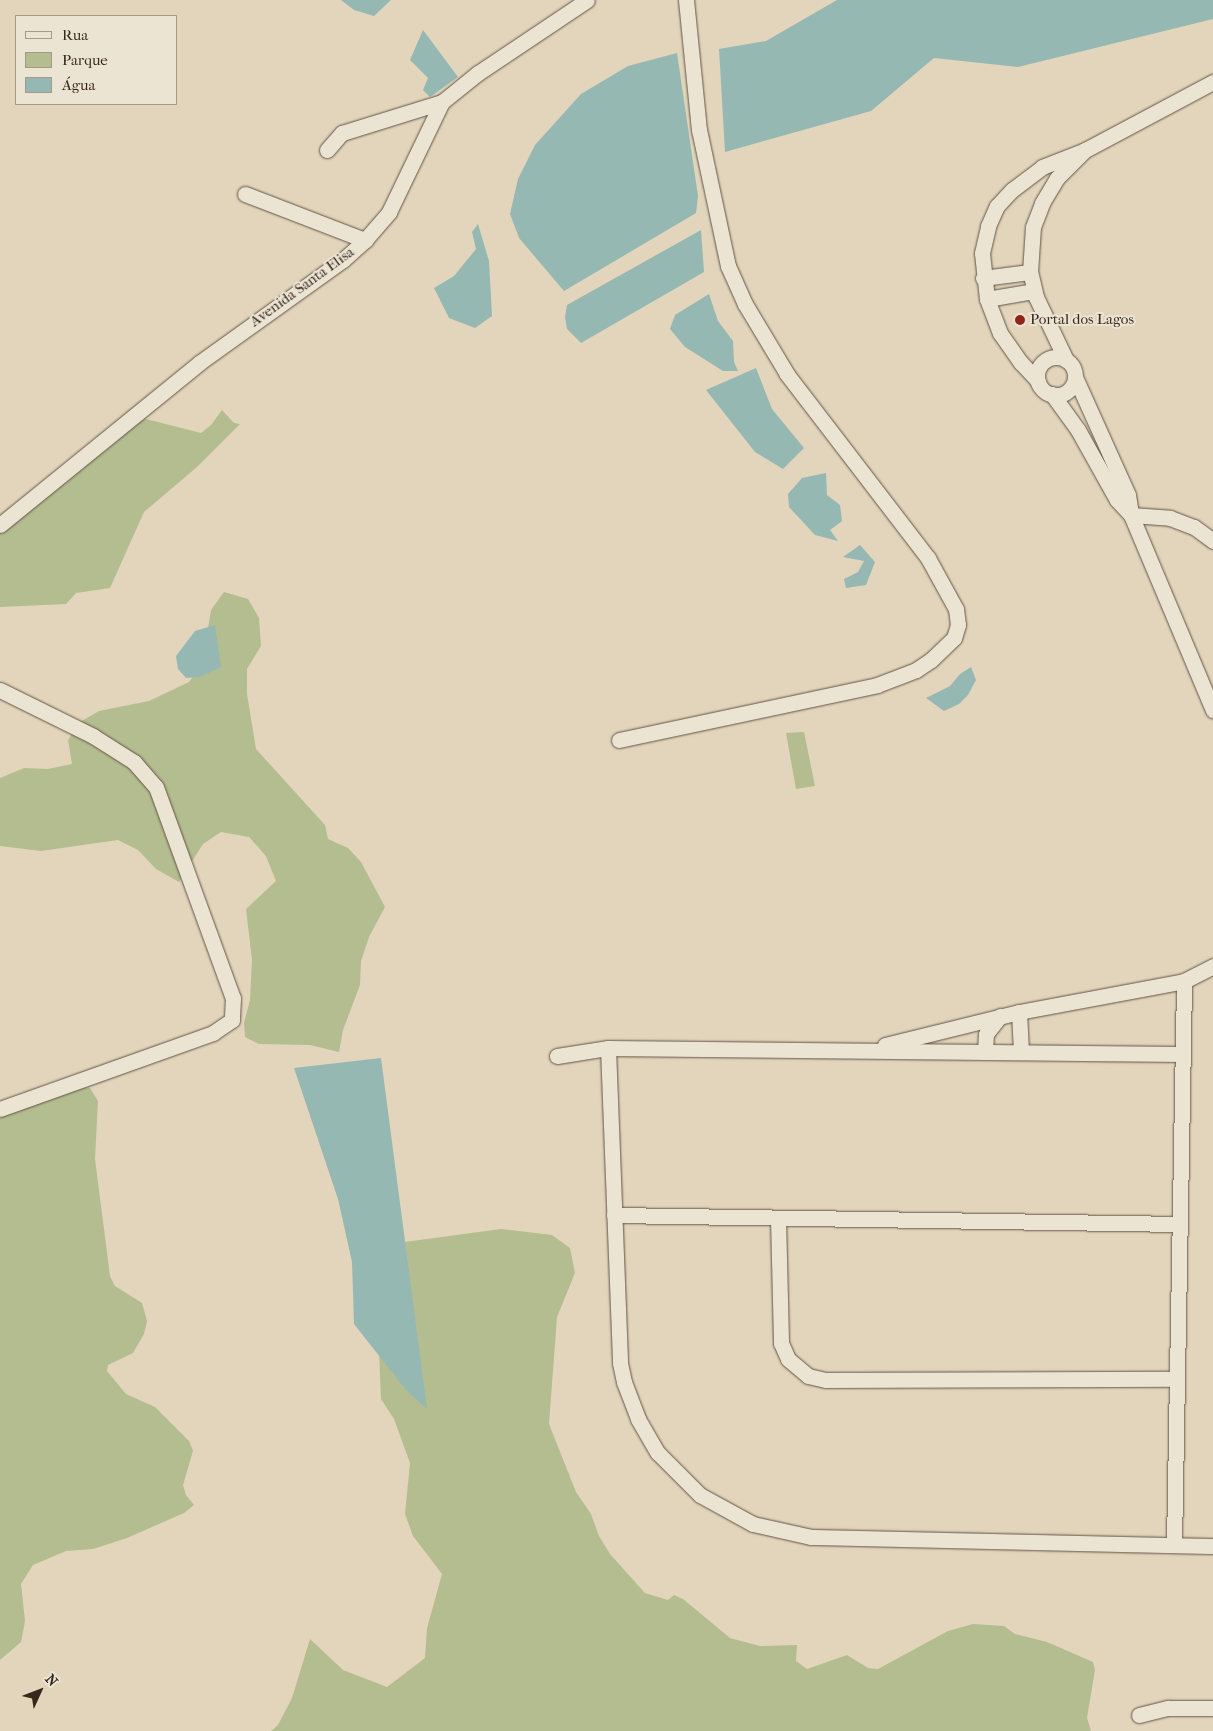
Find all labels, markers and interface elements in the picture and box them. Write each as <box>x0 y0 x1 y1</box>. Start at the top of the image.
legend <box>15 15 178 105</box>
text: Rua <box>62 26 88 44</box>
text: Parque <box>62 51 108 69</box>
text: Água <box>62 76 95 94</box>
street label: Avenida Santa Elisa <box>246 243 358 331</box>
place label: Portal dos Lagos <box>1030 311 1134 329</box>
marker: Portal dos Lagos <box>1014 314 1026 326</box>
north arrow <box>15 1666 65 1716</box>
text: N <box>41 1671 61 1690</box>

